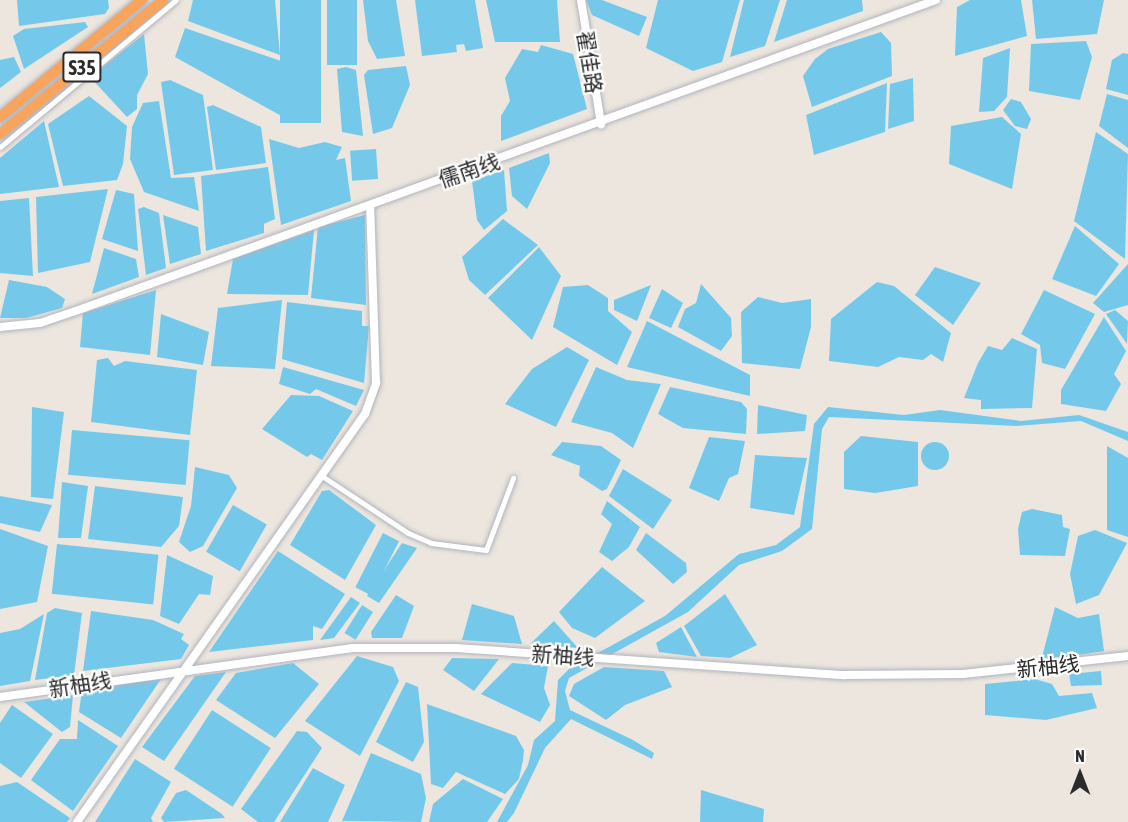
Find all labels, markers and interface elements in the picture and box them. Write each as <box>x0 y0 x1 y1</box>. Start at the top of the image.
street label: 翟佳路 <box>573 29 607 95</box>
road number: S35 <box>61 50 103 84</box>
street label: 儒南线 <box>435 148 503 192</box>
street label: 新柚线 <box>531 640 595 670</box>
street label: 新柚线 <box>1015 650 1081 682</box>
street label: 新柚线 <box>47 667 113 701</box>
north arrow <box>1050 744 1110 804</box>
text: N <box>1075 747 1085 765</box>

